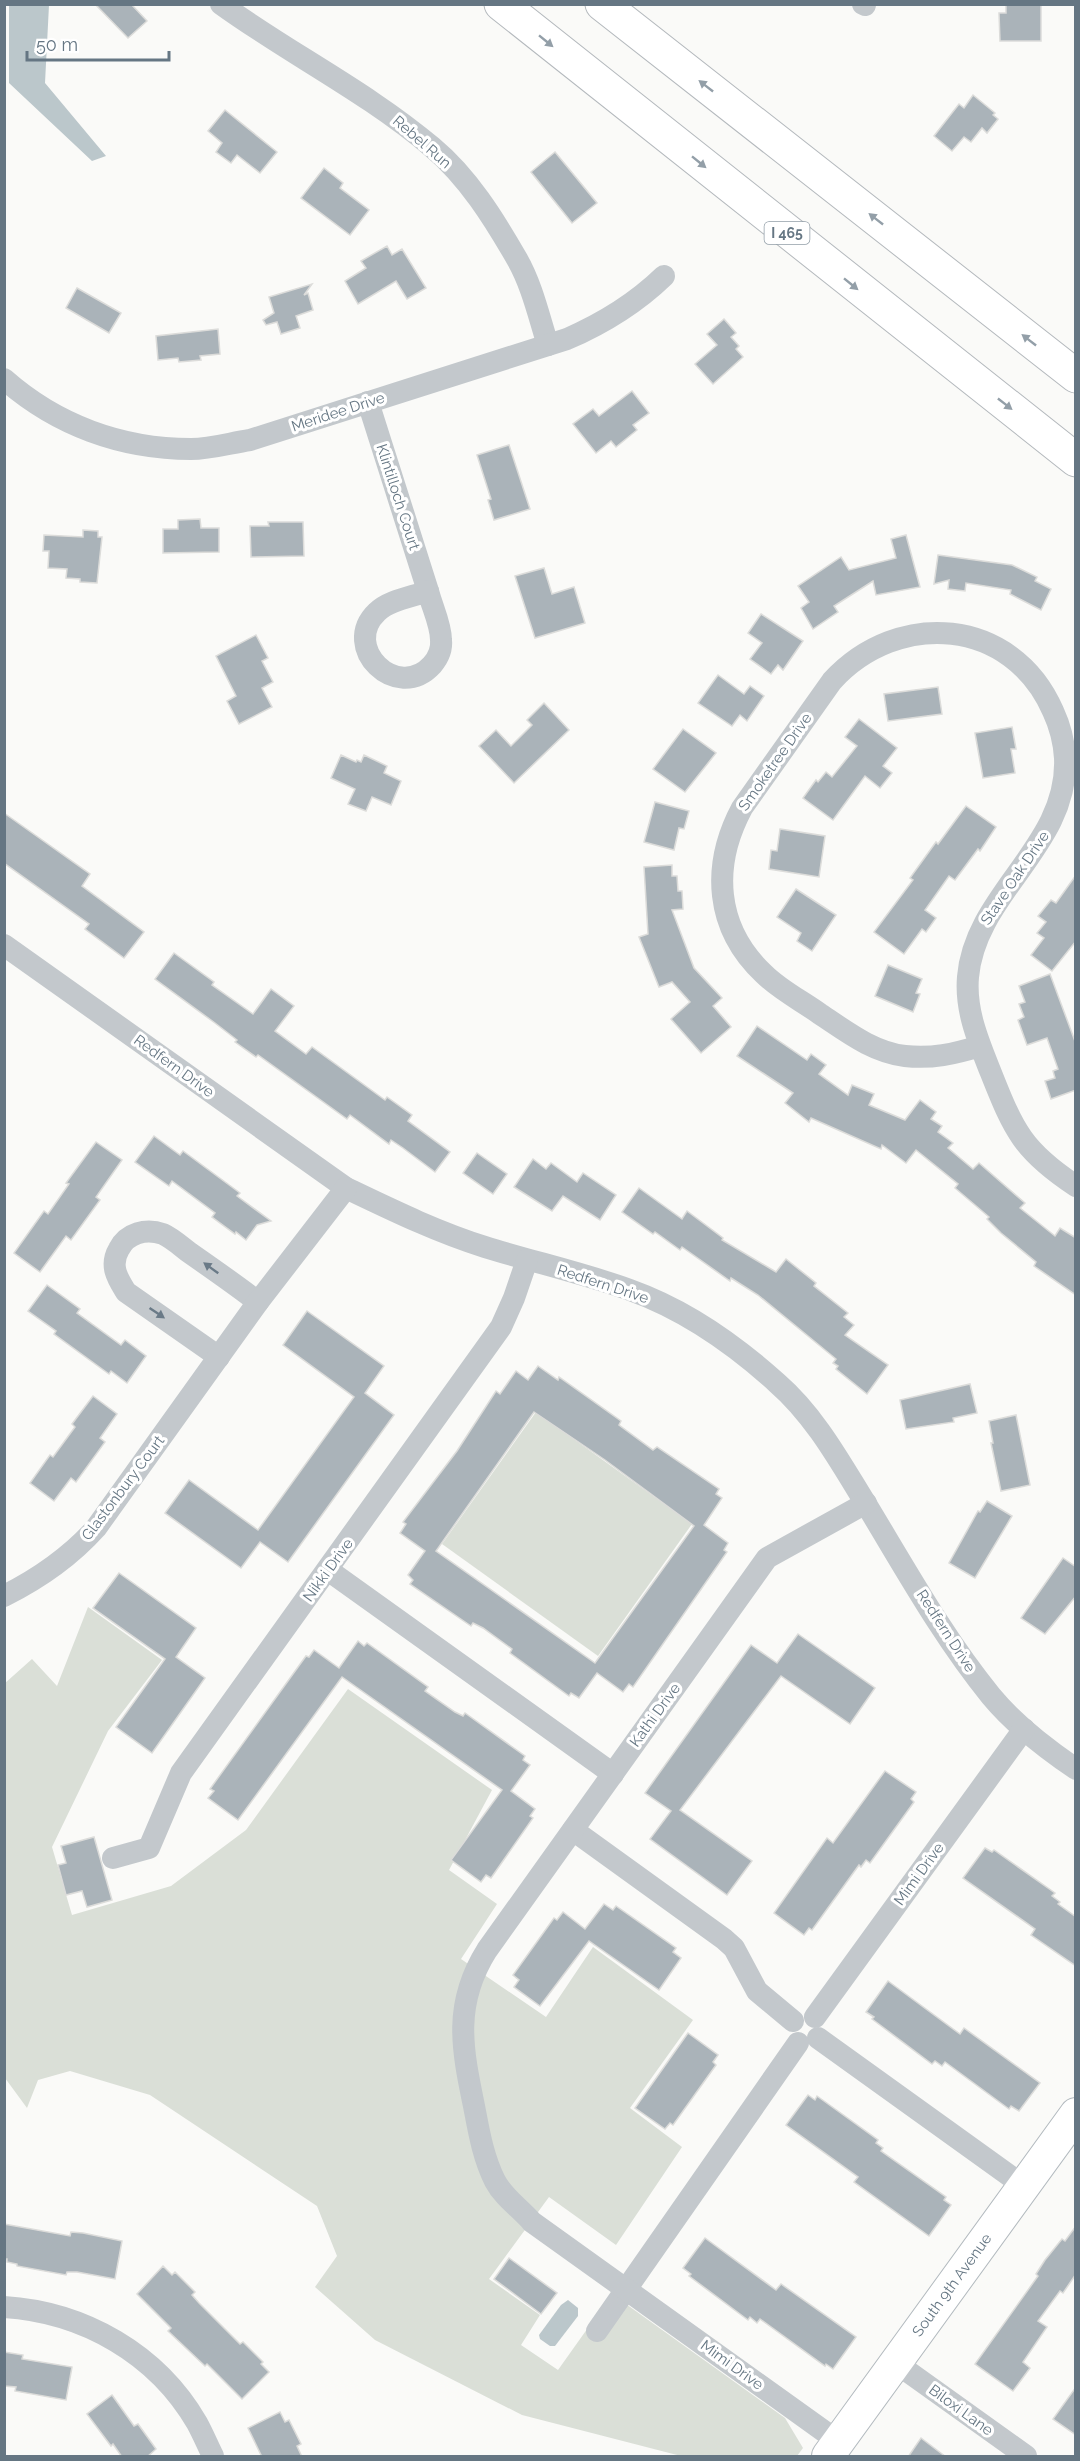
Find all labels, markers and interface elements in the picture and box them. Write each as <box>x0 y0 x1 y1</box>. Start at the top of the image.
scale bar <box>27 24 170 62</box>
text: 50 m <box>36 34 78 55</box>
one-way arrow <box>539 34 554 46</box>
one-way arrow <box>698 79 714 92</box>
street label: Rebel Run <box>389 112 455 172</box>
one-way arrow <box>691 156 707 169</box>
one-way arrow <box>868 213 884 226</box>
road number: I 465 <box>764 222 810 244</box>
one-way arrow <box>844 277 859 289</box>
one-way arrow <box>1022 334 1037 346</box>
street label: Meridee Drive <box>289 388 387 436</box>
one-way arrow <box>997 398 1013 411</box>
street label: Klintilloch Court <box>372 442 424 552</box>
street label: Smoketree Drive <box>735 709 816 814</box>
street label: Stave Oak Drive <box>977 828 1053 928</box>
street label: Redfern Drive <box>130 1031 218 1101</box>
street label: Redfern Drive <box>555 1261 651 1307</box>
one-way arrow <box>203 1263 219 1274</box>
one-way arrow <box>149 1307 165 1318</box>
street label: Glastonbury Court <box>78 1432 168 1544</box>
street label: Nikki Drive <box>299 1535 357 1605</box>
street label: Redfern Drive <box>913 1586 979 1676</box>
street label: Kathi Drive <box>626 1679 684 1750</box>
street label: Mimi Drive <box>890 1839 948 1909</box>
street label: South 9th Avenue <box>909 2230 996 2340</box>
street label: Mimi Drive <box>697 2336 767 2394</box>
street label: Biloxi Lane <box>925 2381 997 2439</box>

